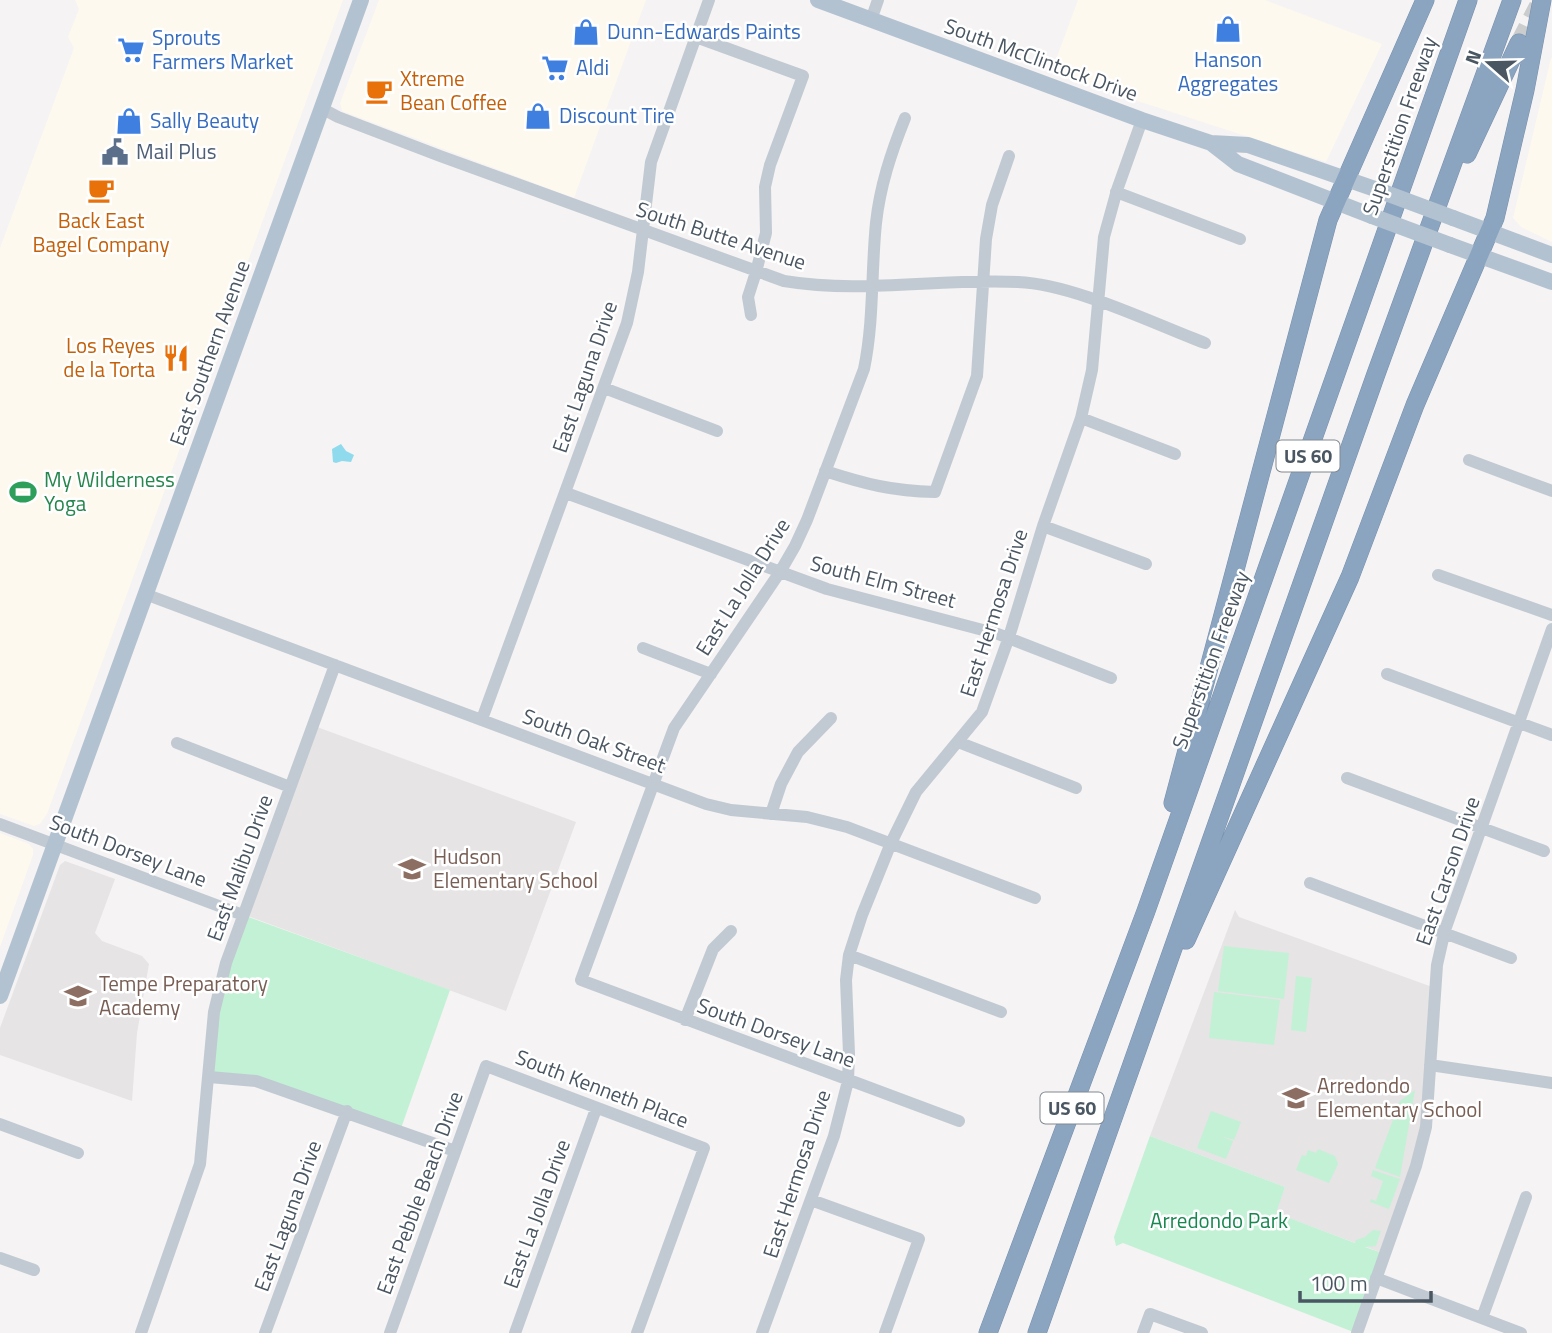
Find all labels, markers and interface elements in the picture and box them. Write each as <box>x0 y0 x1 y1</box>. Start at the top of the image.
street label: South McClintock Drive <box>940 9 1143 109</box>
shop icon: Hanson Aggregates <box>1213 14 1243 44</box>
place label: Dunn-Edwards Paints <box>607 15 801 47</box>
shop icon: Dunn-Edwards Paints <box>571 17 601 47</box>
place label: Sprouts Farmers Market <box>152 21 294 77</box>
north arrow <box>1454 28 1524 98</box>
street label: Superstition Freeway <box>1353 32 1445 219</box>
supermarket icon: Sprouts Farmers Market <box>116 35 146 65</box>
place label: Hanson Aggregates <box>1178 43 1278 99</box>
text: N <box>1457 46 1488 68</box>
place label: Aldi <box>576 51 609 83</box>
supermarket icon: Aldi <box>540 53 570 83</box>
place label: Xtreme Bean Coffee <box>400 62 507 118</box>
cafe icon: Xtreme Bean Coffee <box>364 76 394 106</box>
place label: Discount Tire <box>559 99 675 131</box>
shop icon: Discount Tire <box>523 101 553 131</box>
place label: Sally Beauty <box>150 104 259 136</box>
shop icon: Sally Beauty <box>114 106 144 136</box>
place label: Mail Plus <box>136 135 216 167</box>
public building icon: Mail Plus <box>100 137 130 167</box>
cafe icon: Back East Bagel Company <box>86 175 116 205</box>
street label: South Butte Avenue <box>632 193 810 278</box>
place label: Back East Bagel Company <box>32 204 170 260</box>
street label: East Southern Avenue <box>161 255 258 450</box>
street label: East Laguna Drive <box>543 296 625 457</box>
place label: Los Reyes de la Torta <box>63 329 155 385</box>
restaurant icon: Los Reyes de la Torta <box>161 343 191 373</box>
road number: US 60 <box>1276 440 1340 471</box>
place label: My Wilderness Yoga <box>44 463 175 519</box>
sports icon: My Wilderness Yoga <box>8 477 38 507</box>
street label: East La Jolla Drive <box>687 511 797 661</box>
street label: East Hermosa Drive <box>951 524 1035 701</box>
street label: South Elm Street <box>807 546 960 616</box>
street label: Superstition Freeway <box>1163 566 1257 753</box>
street label: South Oak Street <box>518 699 671 781</box>
street label: East Malibu Drive <box>198 790 280 946</box>
street label: East Carson Drive <box>1407 792 1488 950</box>
street label: South Dorsey Lane <box>45 805 212 895</box>
place label: Hudson Elementary School <box>433 840 598 896</box>
school or university icon: Hudson Elementary School <box>397 854 427 884</box>
place label: Tempe Preparatory Academy <box>99 967 268 1023</box>
school or university icon: Tempe Preparatory Academy <box>63 981 93 1011</box>
street label: South Dorsey Lane <box>693 989 860 1076</box>
street label: South Kenneth Place <box>511 1040 693 1136</box>
place label: Arredondo Elementary School <box>1317 1069 1482 1125</box>
school or university icon: Arredondo Elementary School <box>1281 1083 1311 1113</box>
street label: East Hermosa Drive <box>754 1085 838 1262</box>
street label: East Pebble Beach Drive <box>367 1087 471 1299</box>
road number: US 60 <box>1040 1092 1104 1124</box>
street label: East La Jolla Drive <box>494 1134 578 1293</box>
street label: East Laguna Drive <box>245 1136 329 1296</box>
park label: Arredondo Park <box>1150 1204 1288 1236</box>
scale bar <box>1300 1260 1431 1304</box>
text: 100 m <box>1310 1267 1367 1299</box>

